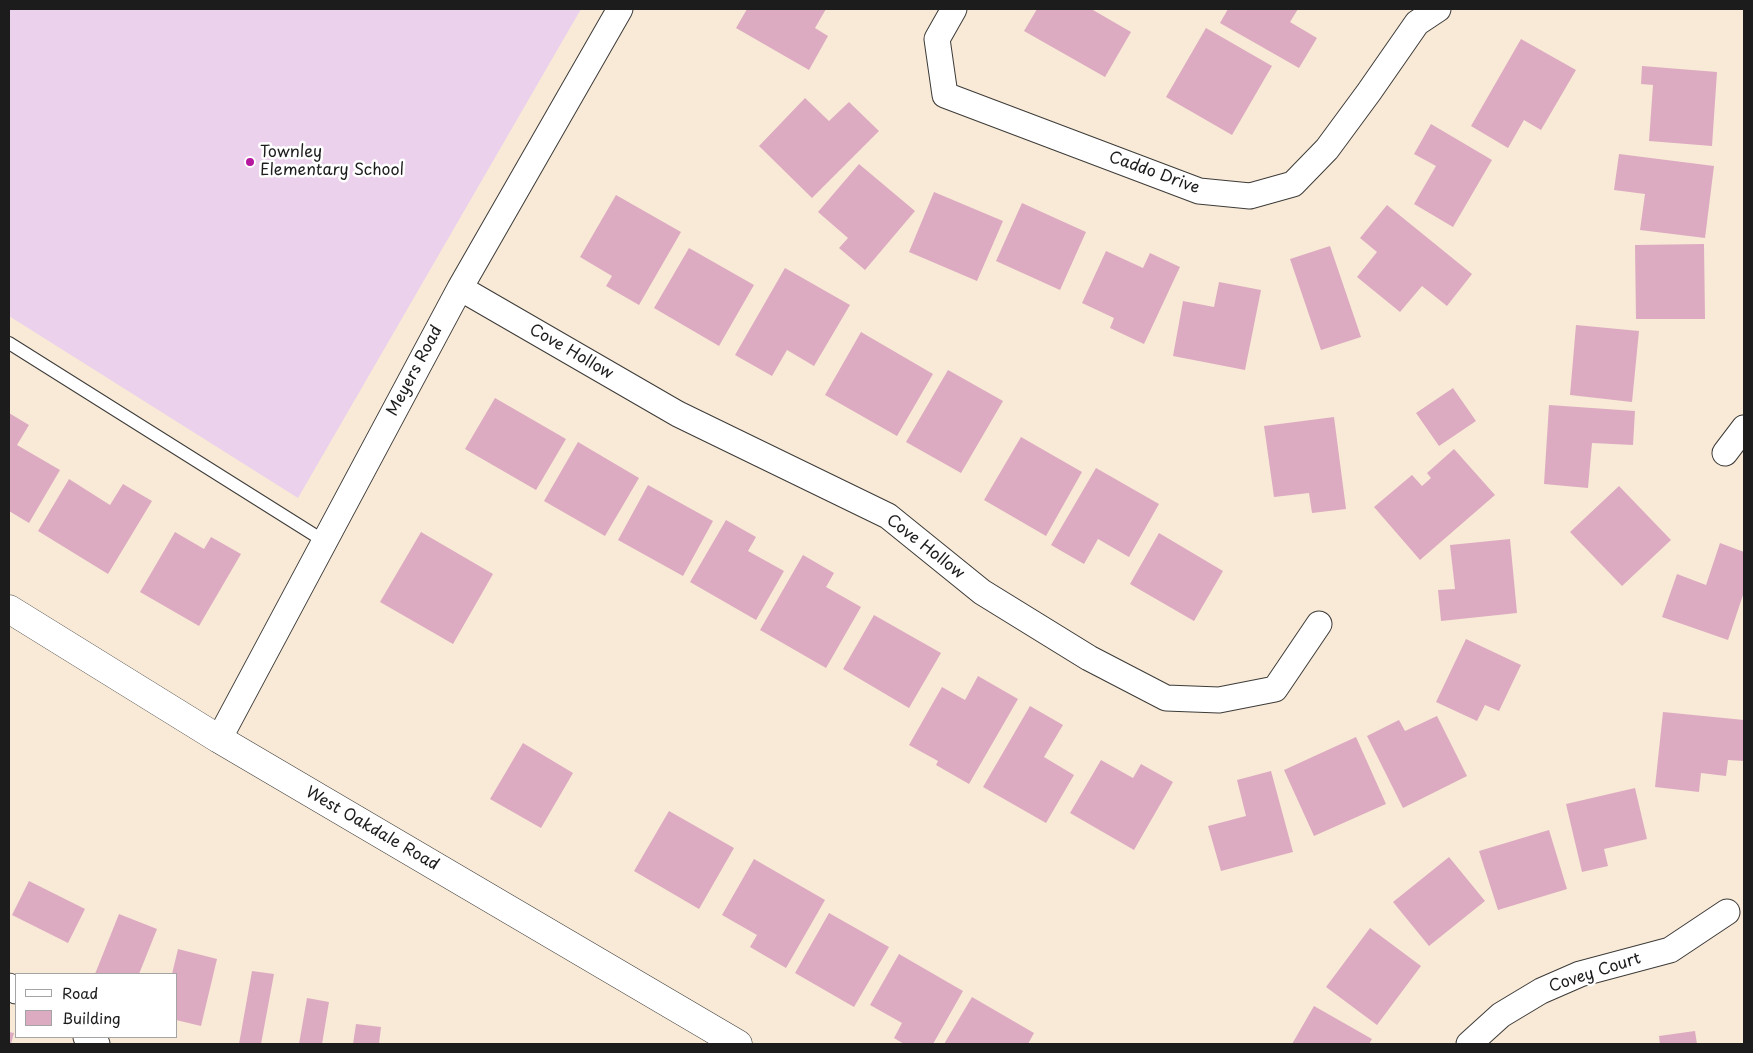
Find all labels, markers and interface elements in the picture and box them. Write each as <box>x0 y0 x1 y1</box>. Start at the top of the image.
place label: Townley Elementary School <box>260 143 404 181</box>
street label: Caddo Drive <box>1106 148 1202 198</box>
marker: Townley Elementary School <box>244 156 256 168</box>
street label: Cove Hollow <box>526 320 616 384</box>
street label: Meyers Road <box>383 323 447 419</box>
street label: Cove Hollow <box>882 511 968 583</box>
street label: West Oakdale Road <box>302 783 442 875</box>
street label: Covey Court <box>1547 949 1643 997</box>
legend <box>15 973 178 1038</box>
text: Road <box>62 981 98 1004</box>
text: Building <box>62 1006 121 1029</box>

